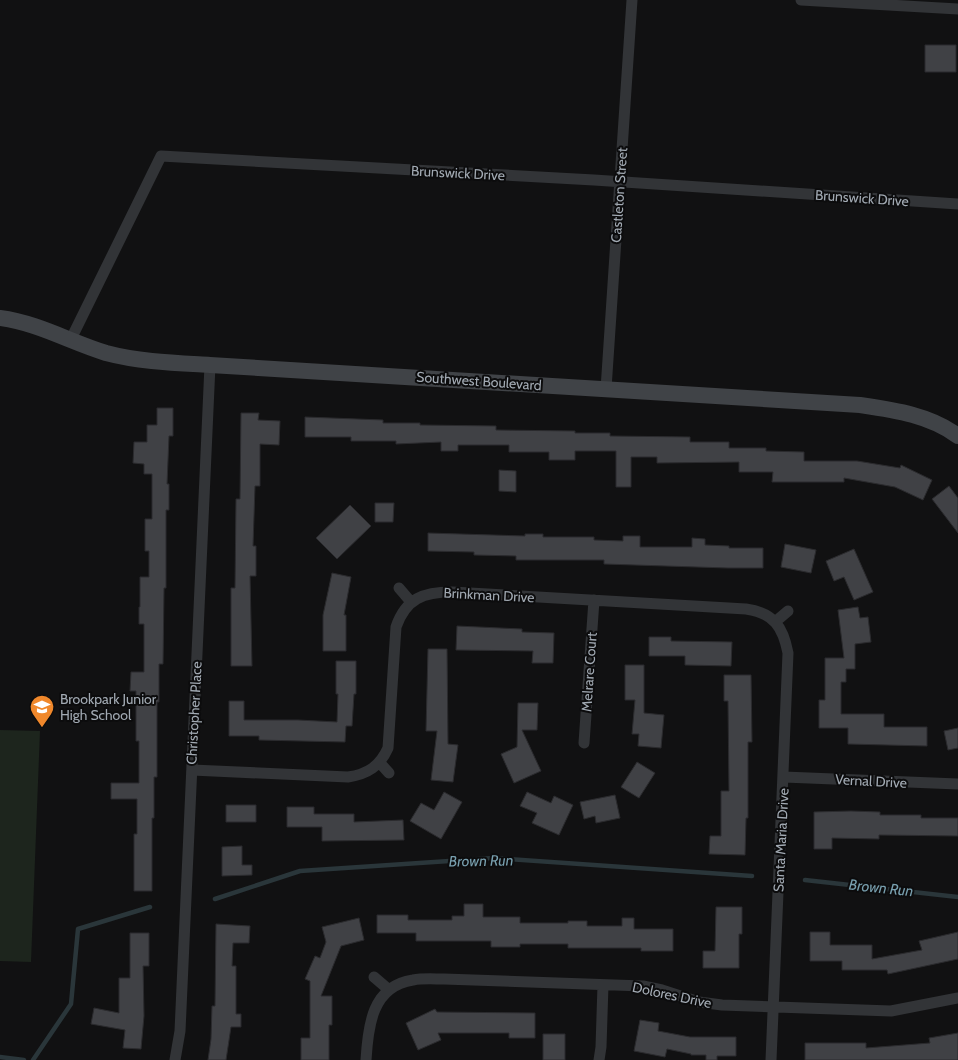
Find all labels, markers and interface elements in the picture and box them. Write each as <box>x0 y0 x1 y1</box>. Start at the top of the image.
street label: Castleton Street <box>607 146 631 243</box>
street label: Brunswick Drive <box>411 162 505 184</box>
street label: Brunswick Drive <box>815 186 909 210</box>
street label: Southwest Boulevard <box>416 368 542 394</box>
street label: Brinkman Drive <box>443 584 535 606</box>
street label: Melrare Court <box>577 631 601 712</box>
street label: Christopher Place <box>182 661 206 765</box>
place label: Brookpark Junior High School <box>60 690 157 724</box>
school or university icon: Brookpark Junior High School <box>29 694 55 728</box>
street label: Vernal Drive <box>835 770 907 792</box>
street label: Santa Maria Drive <box>769 788 793 892</box>
water label: Brown Run <box>449 851 513 871</box>
water label: Brown Run <box>848 876 914 900</box>
street label: Dolores Drive <box>631 978 713 1012</box>

